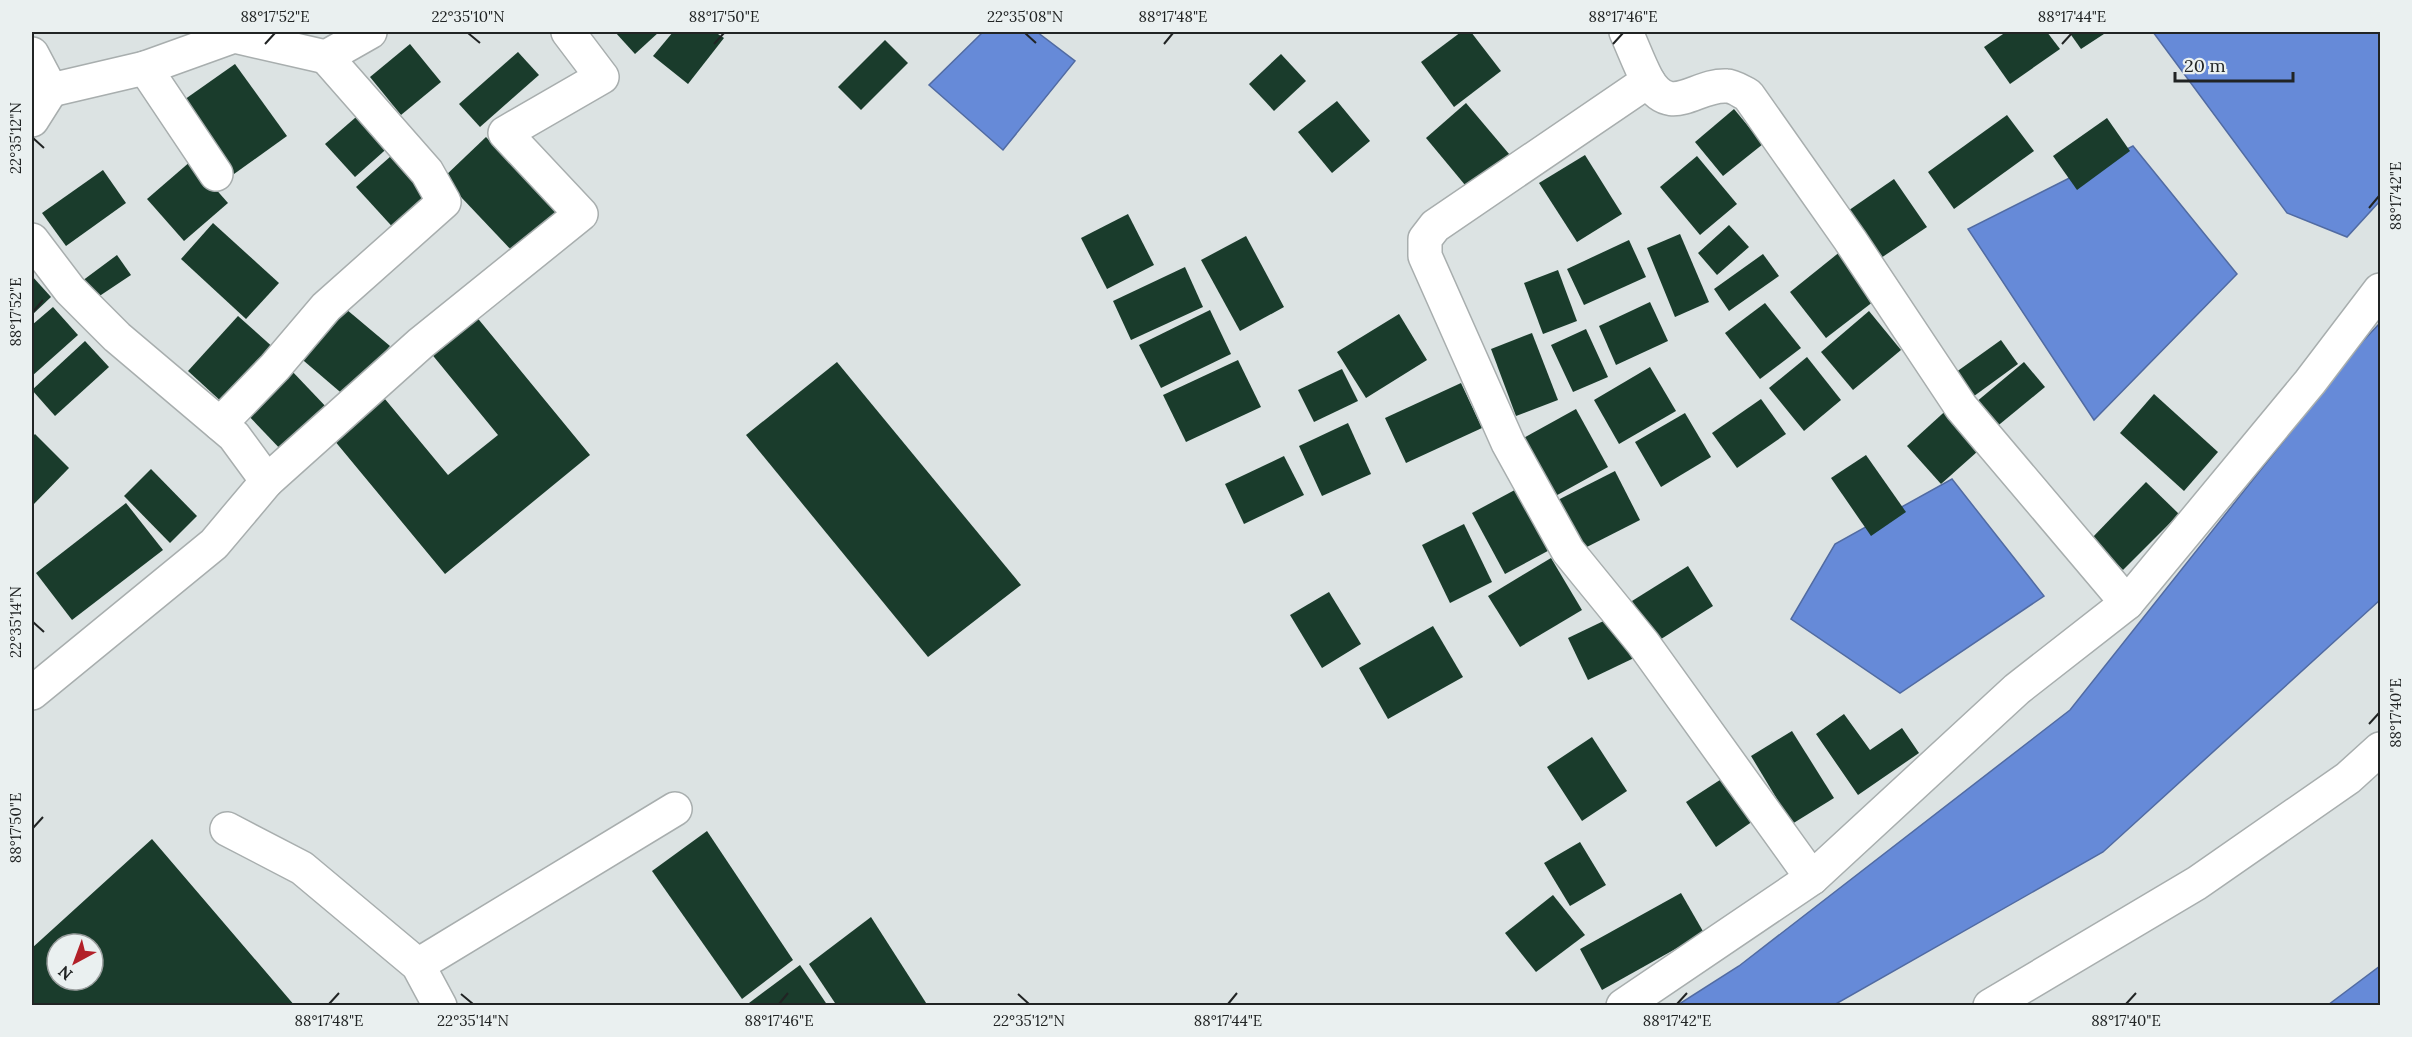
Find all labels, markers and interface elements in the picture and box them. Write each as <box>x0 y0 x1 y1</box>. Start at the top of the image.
text: 88°17'52"E <box>240 7 310 26</box>
text: 22°35'10"N <box>431 7 505 26</box>
text: 88°17'50"E <box>689 7 759 26</box>
text: 22°35'08"N <box>987 7 1063 26</box>
text: 88°17'48"E <box>1139 7 1207 26</box>
text: 88°17'46"E <box>1588 7 1658 26</box>
text: 88°17'44"E <box>2038 7 2106 26</box>
scale bar <box>2175 45 2294 83</box>
text: 20 m <box>2184 54 2226 77</box>
text: 22°35'12"N <box>6 102 25 174</box>
text: 88°17'42"E <box>2386 162 2405 230</box>
text: 88°17'52"E <box>6 277 25 347</box>
text: 22°35'14"N <box>6 586 25 658</box>
text: 88°17'40"E <box>2386 678 2405 748</box>
text: 88°17'50"E <box>6 793 25 863</box>
north arrow <box>45 932 105 992</box>
text: N <box>54 962 76 985</box>
text: 88°17'48"E <box>295 1011 363 1030</box>
text: 22°35'14"N <box>437 1011 509 1030</box>
text: 88°17'46"E <box>744 1011 814 1030</box>
text: 22°35'12"N <box>993 1011 1065 1030</box>
text: 88°17'44"E <box>1194 1011 1262 1030</box>
text: 88°17'42"E <box>1643 1011 1711 1030</box>
text: 88°17'40"E <box>2091 1011 2161 1030</box>

